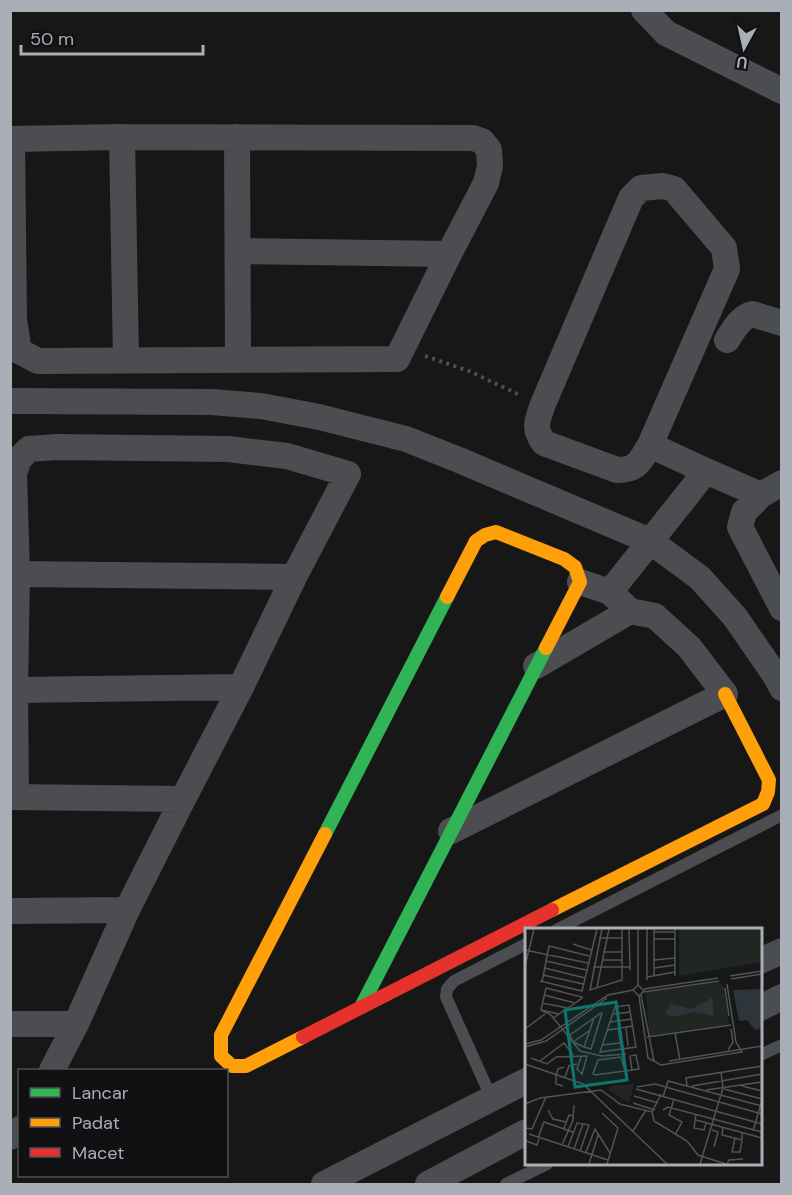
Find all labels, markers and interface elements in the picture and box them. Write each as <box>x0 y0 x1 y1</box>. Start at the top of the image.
scale bar <box>21 18 202 56</box>
north arrow <box>714 18 774 78</box>
text: 50 m <box>30 27 74 51</box>
text: U <box>735 51 749 74</box>
inset map <box>525 928 762 1165</box>
legend <box>18 1069 228 1177</box>
text: Lancar <box>72 1081 129 1105</box>
text: Padat <box>72 1111 120 1135</box>
text: Macet <box>72 1141 124 1165</box>

